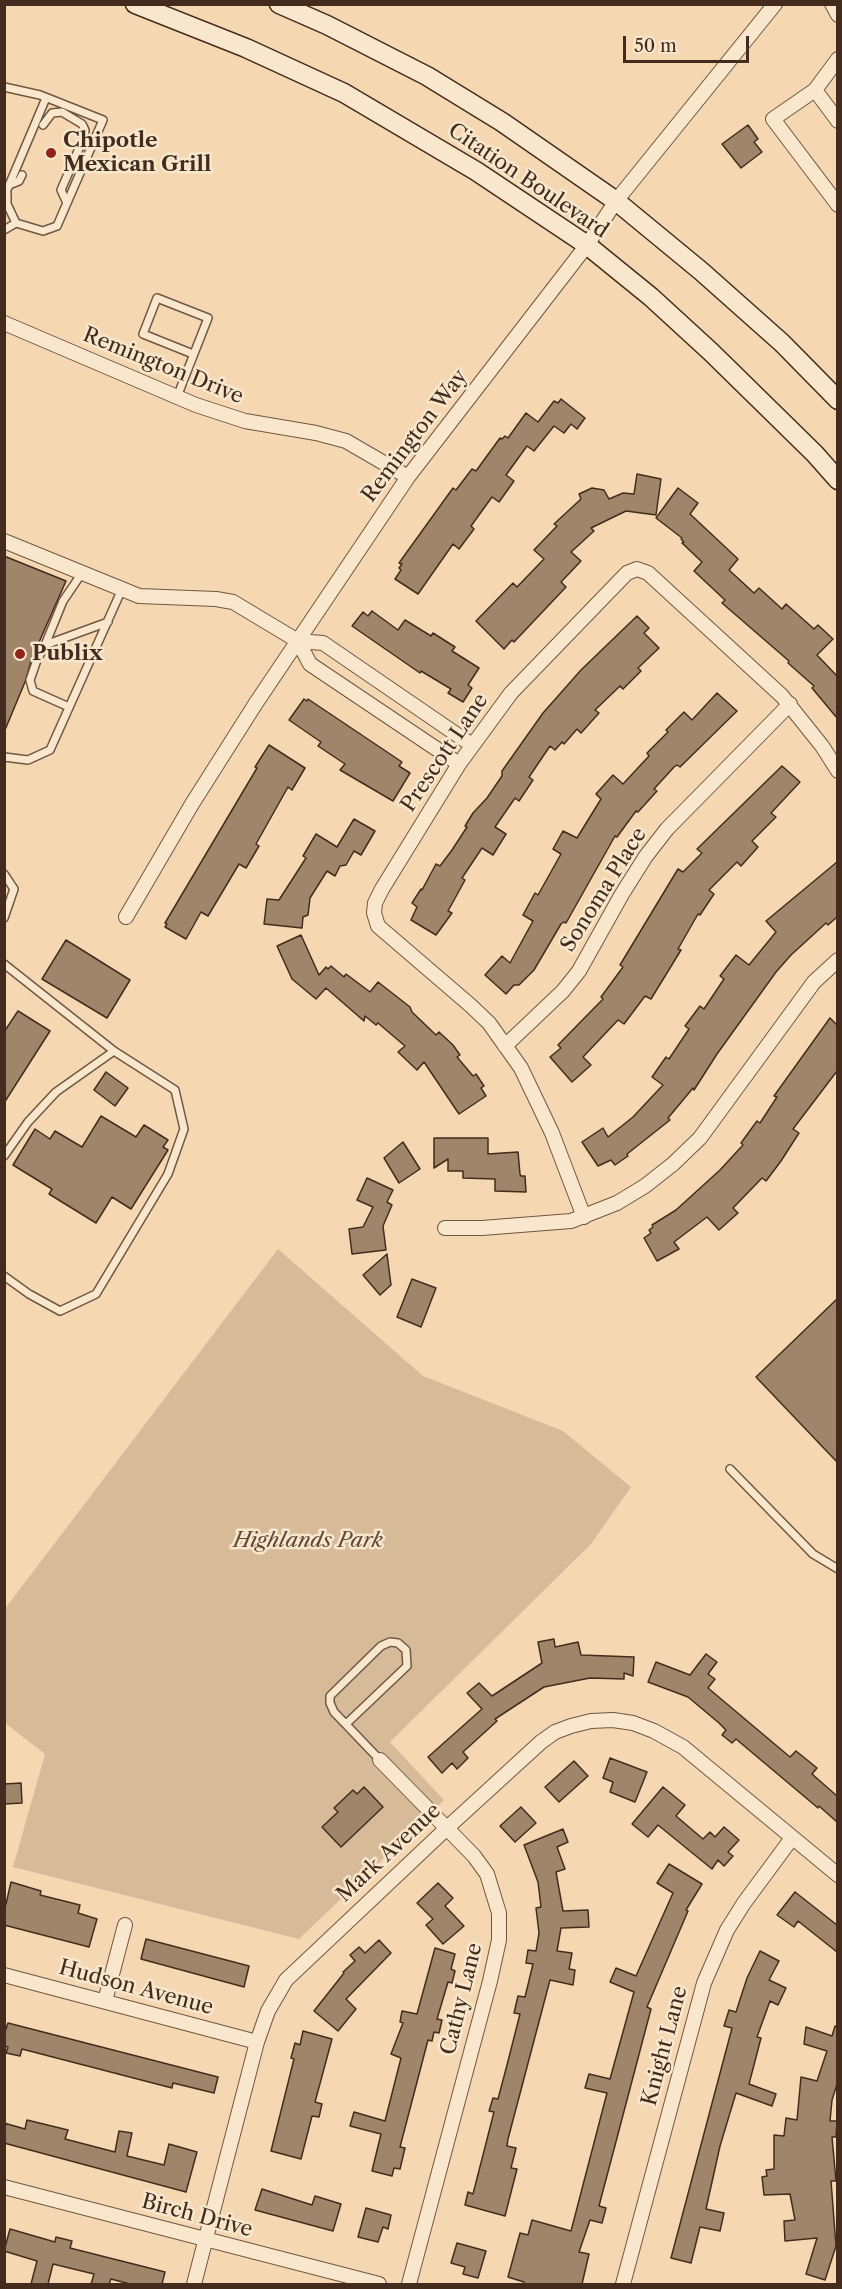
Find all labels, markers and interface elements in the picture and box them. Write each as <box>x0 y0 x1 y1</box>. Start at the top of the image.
scale bar <box>626 24 752 62</box>
text: 50 m <box>634 35 677 57</box>
street label: Citation Boulevard <box>443 118 613 244</box>
place label: Chipotle Mexican Grill <box>63 128 211 178</box>
marker: Chipotle Mexican Grill <box>44 146 58 160</box>
street label: Remington Drive <box>79 322 247 410</box>
street label: Remington Way <box>357 365 473 507</box>
place label: Publix <box>32 641 103 667</box>
marker: Publix <box>13 647 27 661</box>
street label: Prescott Lane <box>396 689 494 817</box>
street label: Sonoma Place <box>556 823 652 957</box>
park label: Highlands Park <box>233 1528 383 1554</box>
street label: Mark Avenue <box>332 1798 446 1908</box>
street label: Cathy Lane <box>436 1940 488 2058</box>
street label: Hudson Avenue <box>56 1955 216 2021</box>
street label: Knight Lane <box>637 1983 693 2109</box>
street label: Birch Drive <box>139 2189 255 2243</box>

